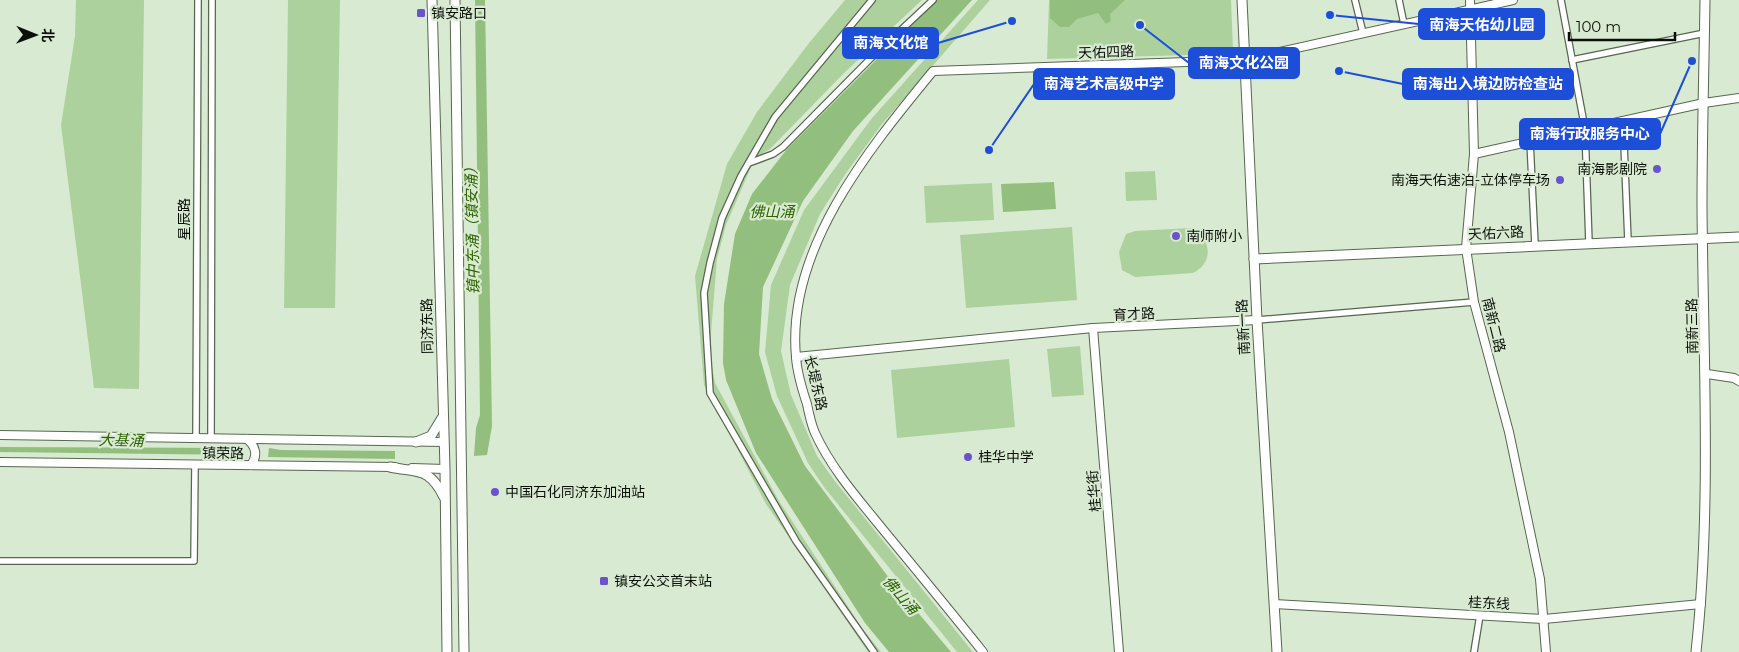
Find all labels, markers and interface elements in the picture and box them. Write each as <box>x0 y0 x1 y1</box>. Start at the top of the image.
place label: 镇安路口 <box>431 4 487 22</box>
marker: 镇安路口 <box>415 7 427 19</box>
callout: 南海天佑幼儿园 <box>1419 9 1544 39</box>
north arrow <box>10 10 60 60</box>
scale bar <box>1569 10 1675 42</box>
text: 南海天佑幼儿园 <box>1429 15 1535 34</box>
text: 100 m <box>1576 17 1621 36</box>
text: 北 <box>39 28 57 42</box>
callout: 南海文化馆 <box>843 28 938 58</box>
text: 南海文化馆 <box>853 33 929 52</box>
street label: 天佑四路 <box>1078 42 1134 62</box>
callout: 南海文化公园 <box>1189 48 1299 78</box>
text: 南海文化公园 <box>1199 53 1289 72</box>
callout: 南海艺术高级中学 <box>1034 69 1174 99</box>
callout: 南海出入境边防检查站 <box>1403 69 1573 99</box>
text: 南海艺术高级中学 <box>1044 74 1164 93</box>
text: 南海出入境边防检查站 <box>1413 74 1563 93</box>
callout: 南海行政服务中心 <box>1520 119 1660 149</box>
text: 南海行政服务中心 <box>1530 124 1650 143</box>
water label: 镇中东涌（镇安涌） <box>461 159 483 295</box>
place label: 南海影剧院 <box>1577 160 1647 178</box>
marker: 南海影剧院 <box>1651 163 1663 175</box>
place label: 南海天佑速泊-立体停车场 <box>1391 171 1550 189</box>
marker: 南海天佑速泊-立体停车场 <box>1554 174 1566 186</box>
street label: 星辰路 <box>175 198 193 240</box>
water label: 佛山涌 <box>749 202 796 221</box>
street label: 天佑六路 <box>1468 223 1524 243</box>
place label: 南师附小 <box>1186 227 1242 245</box>
marker: 南师附小 <box>1170 230 1182 242</box>
street label: 南新二路 <box>1478 296 1510 354</box>
street label: 同济东路 <box>418 298 436 354</box>
street label: 南新三路 <box>1683 298 1701 354</box>
street label: 南新一路 <box>1233 299 1253 355</box>
street label: 育才路 <box>1113 304 1155 324</box>
street label: 长堤东路 <box>801 354 831 412</box>
water label: 大基涌 <box>98 430 146 450</box>
street label: 镇荣路 <box>202 444 244 462</box>
place label: 桂华中学 <box>978 448 1034 466</box>
marker: 桂华中学 <box>962 451 974 463</box>
street label: 桂华街 <box>1083 469 1105 513</box>
place label: 中国石化同济东加油站 <box>505 483 645 501</box>
marker: 中国石化同济东加油站 <box>489 486 501 498</box>
place label: 镇安公交首末站 <box>614 572 712 590</box>
water label: 佛山涌 <box>879 572 924 620</box>
marker: 镇安公交首末站 <box>598 575 610 587</box>
street label: 桂东线 <box>1468 593 1510 613</box>

